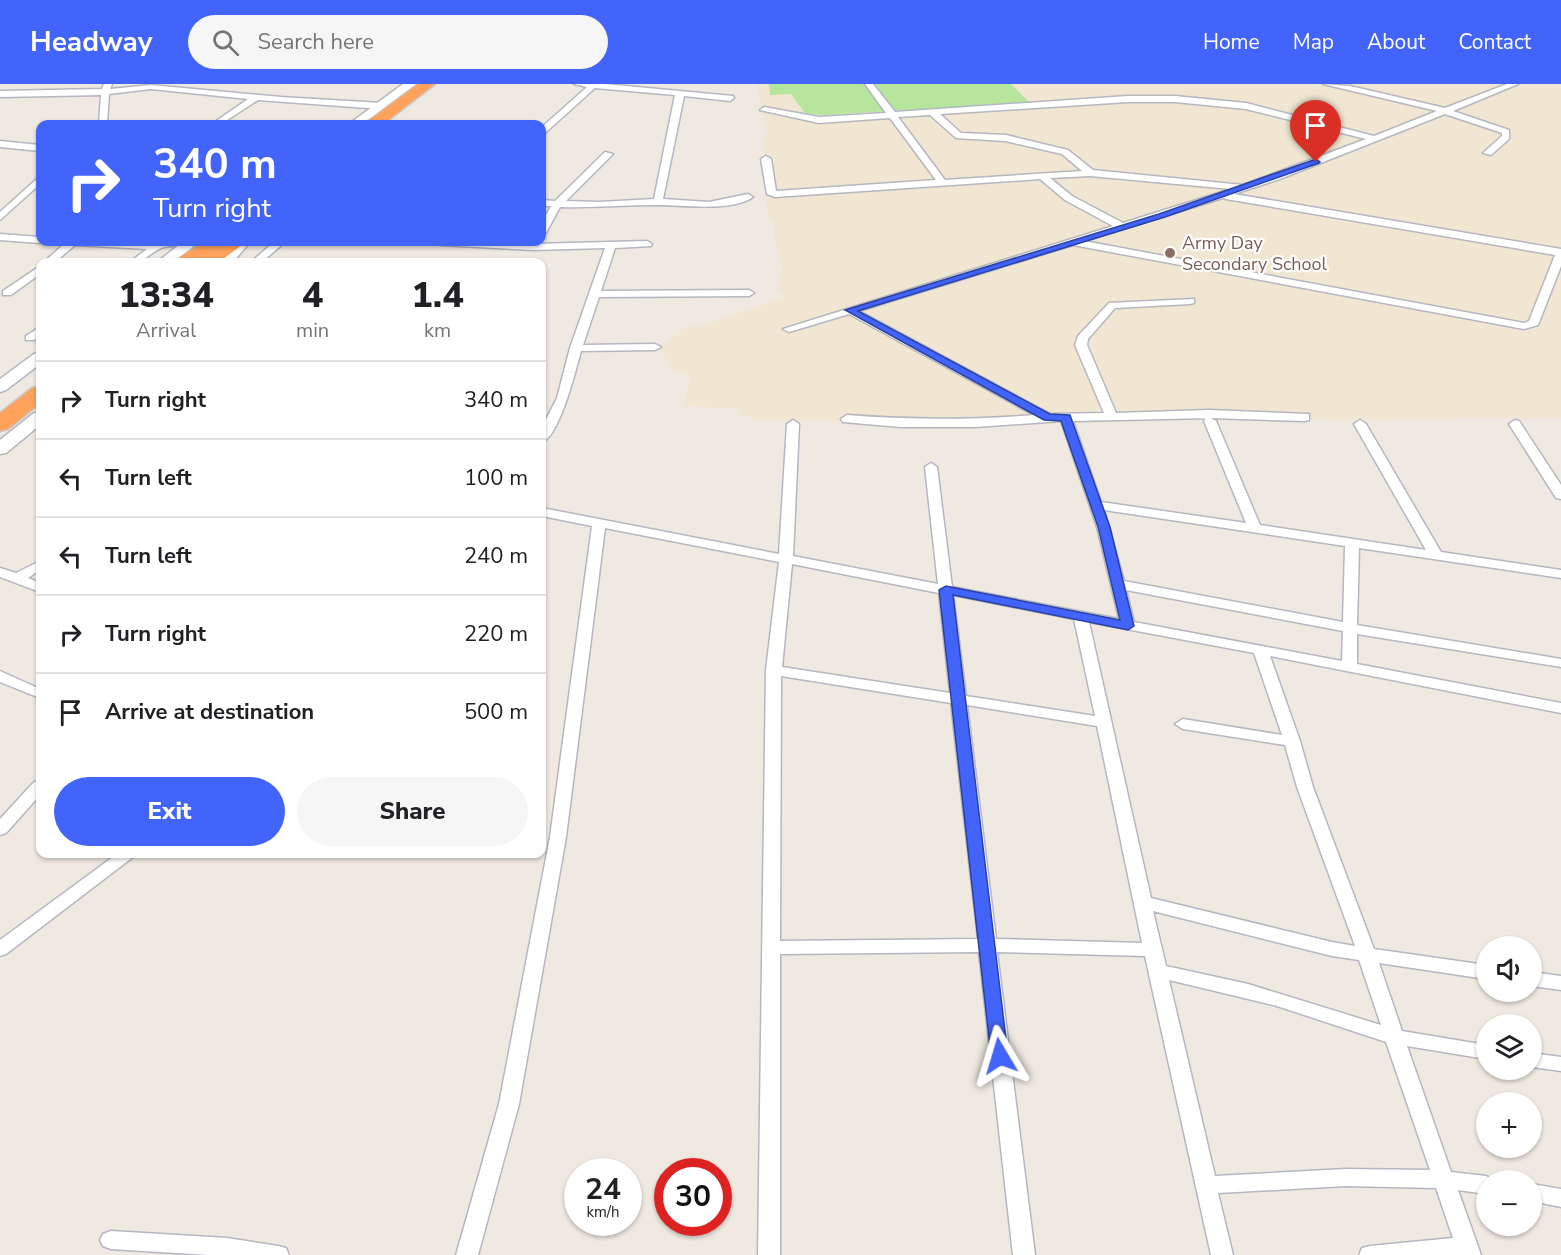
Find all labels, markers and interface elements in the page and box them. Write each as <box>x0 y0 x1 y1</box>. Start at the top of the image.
search box <box>188 15 608 69</box>
text: Headway <box>30 23 152 61</box>
icon: search <box>209 26 242 59</box>
text: Search here <box>257 27 374 57</box>
text: Home <box>1203 28 1260 56</box>
text: Map <box>1293 28 1334 56</box>
text: About <box>1367 28 1425 56</box>
text: Contact <box>1458 28 1531 56</box>
pin <box>1290 100 1341 162</box>
icon: arrive <box>1299 109 1332 142</box>
text: 340 m <box>153 136 277 193</box>
icon: right <box>54 144 132 222</box>
text: Turn right <box>153 190 271 227</box>
place label: Army Day Secondary School <box>1182 231 1328 276</box>
marker: Army Day Secondary School <box>1163 246 1177 260</box>
text: 13:34 <box>118 271 214 320</box>
text: 4 <box>302 271 323 320</box>
text: 1.4 <box>411 271 464 320</box>
text: Arrival <box>136 317 196 344</box>
text: min <box>296 317 329 344</box>
text: km <box>424 317 451 344</box>
icon: right <box>54 384 87 417</box>
text: Turn right <box>105 385 206 415</box>
text: 340 m <box>464 385 528 415</box>
icon: left <box>54 462 87 495</box>
text: Turn left <box>105 463 192 493</box>
text: 100 m <box>464 463 528 493</box>
icon: left <box>54 540 87 573</box>
text: Turn left <box>105 541 192 571</box>
text: 240 m <box>464 541 528 571</box>
icon: right <box>54 618 87 651</box>
text: Turn right <box>105 619 206 649</box>
text: 220 m <box>464 619 528 649</box>
icon: arrive <box>54 696 87 729</box>
text: Arrive at destination <box>105 697 314 727</box>
text: 500 m <box>464 697 528 727</box>
button: Exit <box>54 777 285 846</box>
button: Share <box>297 777 528 846</box>
map controls <box>1476 936 1542 1236</box>
button: sound <box>1476 936 1542 1002</box>
button: layers <box>1476 1014 1542 1080</box>
position arrow <box>968 1024 1032 1088</box>
button: + <box>1476 1092 1542 1158</box>
speed limit sign: 30 <box>654 1158 732 1236</box>
text: 24 <box>585 1169 621 1210</box>
button: − <box>1476 1170 1542 1236</box>
text: km/h <box>586 1202 620 1222</box>

